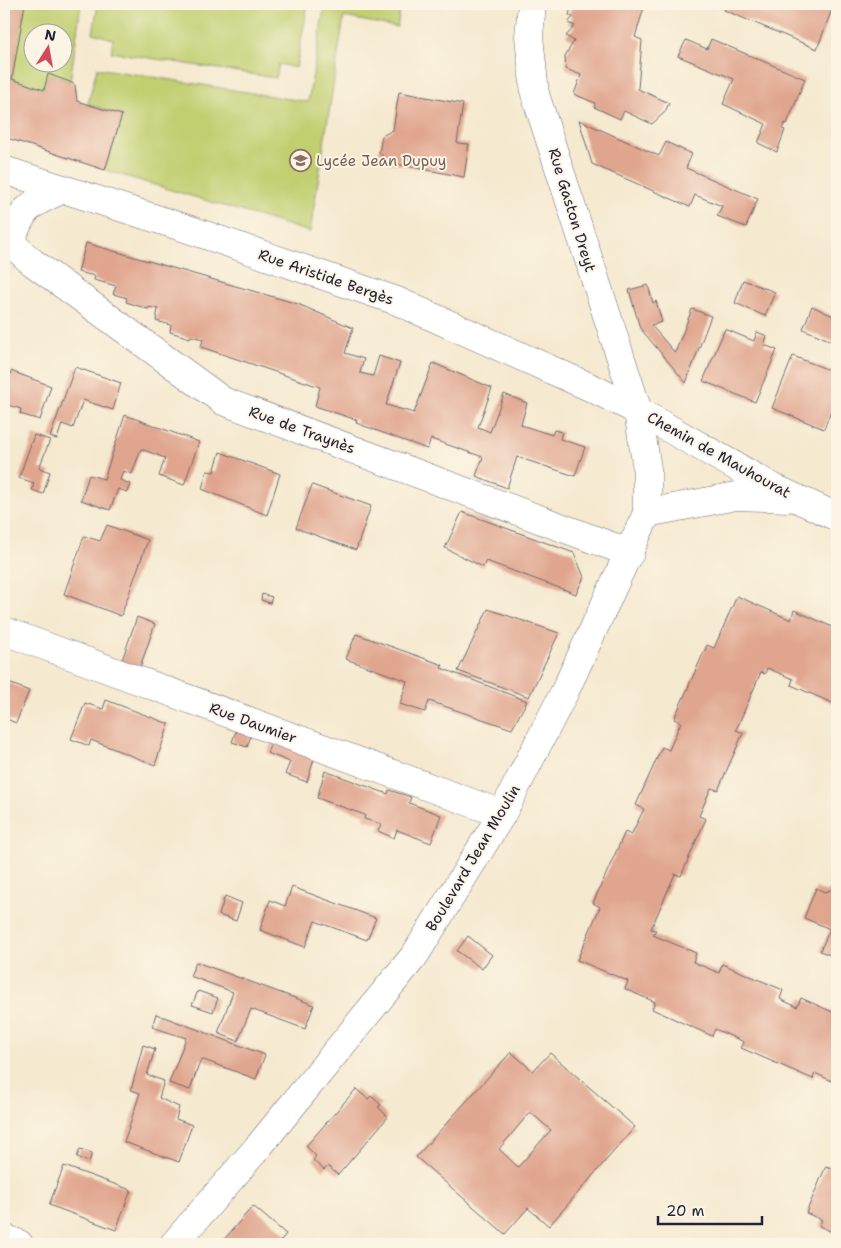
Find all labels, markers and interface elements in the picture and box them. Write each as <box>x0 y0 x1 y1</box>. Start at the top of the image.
north arrow <box>22 22 72 72</box>
text: N <box>43 25 58 45</box>
street label: Rue Gaston Dreyt <box>544 145 600 275</box>
school or university icon: Lycée Jean Dupuy <box>288 149 312 173</box>
place label: Lycée Jean Dupuy <box>316 151 446 171</box>
street label: Rue Aristide Bergès <box>256 244 396 310</box>
street label: Rue de Traynès <box>246 402 358 458</box>
street label: Chemin de Mauhourat <box>644 407 794 503</box>
street label: Rue Daumier <box>207 698 299 748</box>
street label: Boulevard Jean Moulin <box>421 781 525 935</box>
scale bar <box>658 1193 762 1225</box>
text: 20 m <box>666 1201 705 1221</box>

